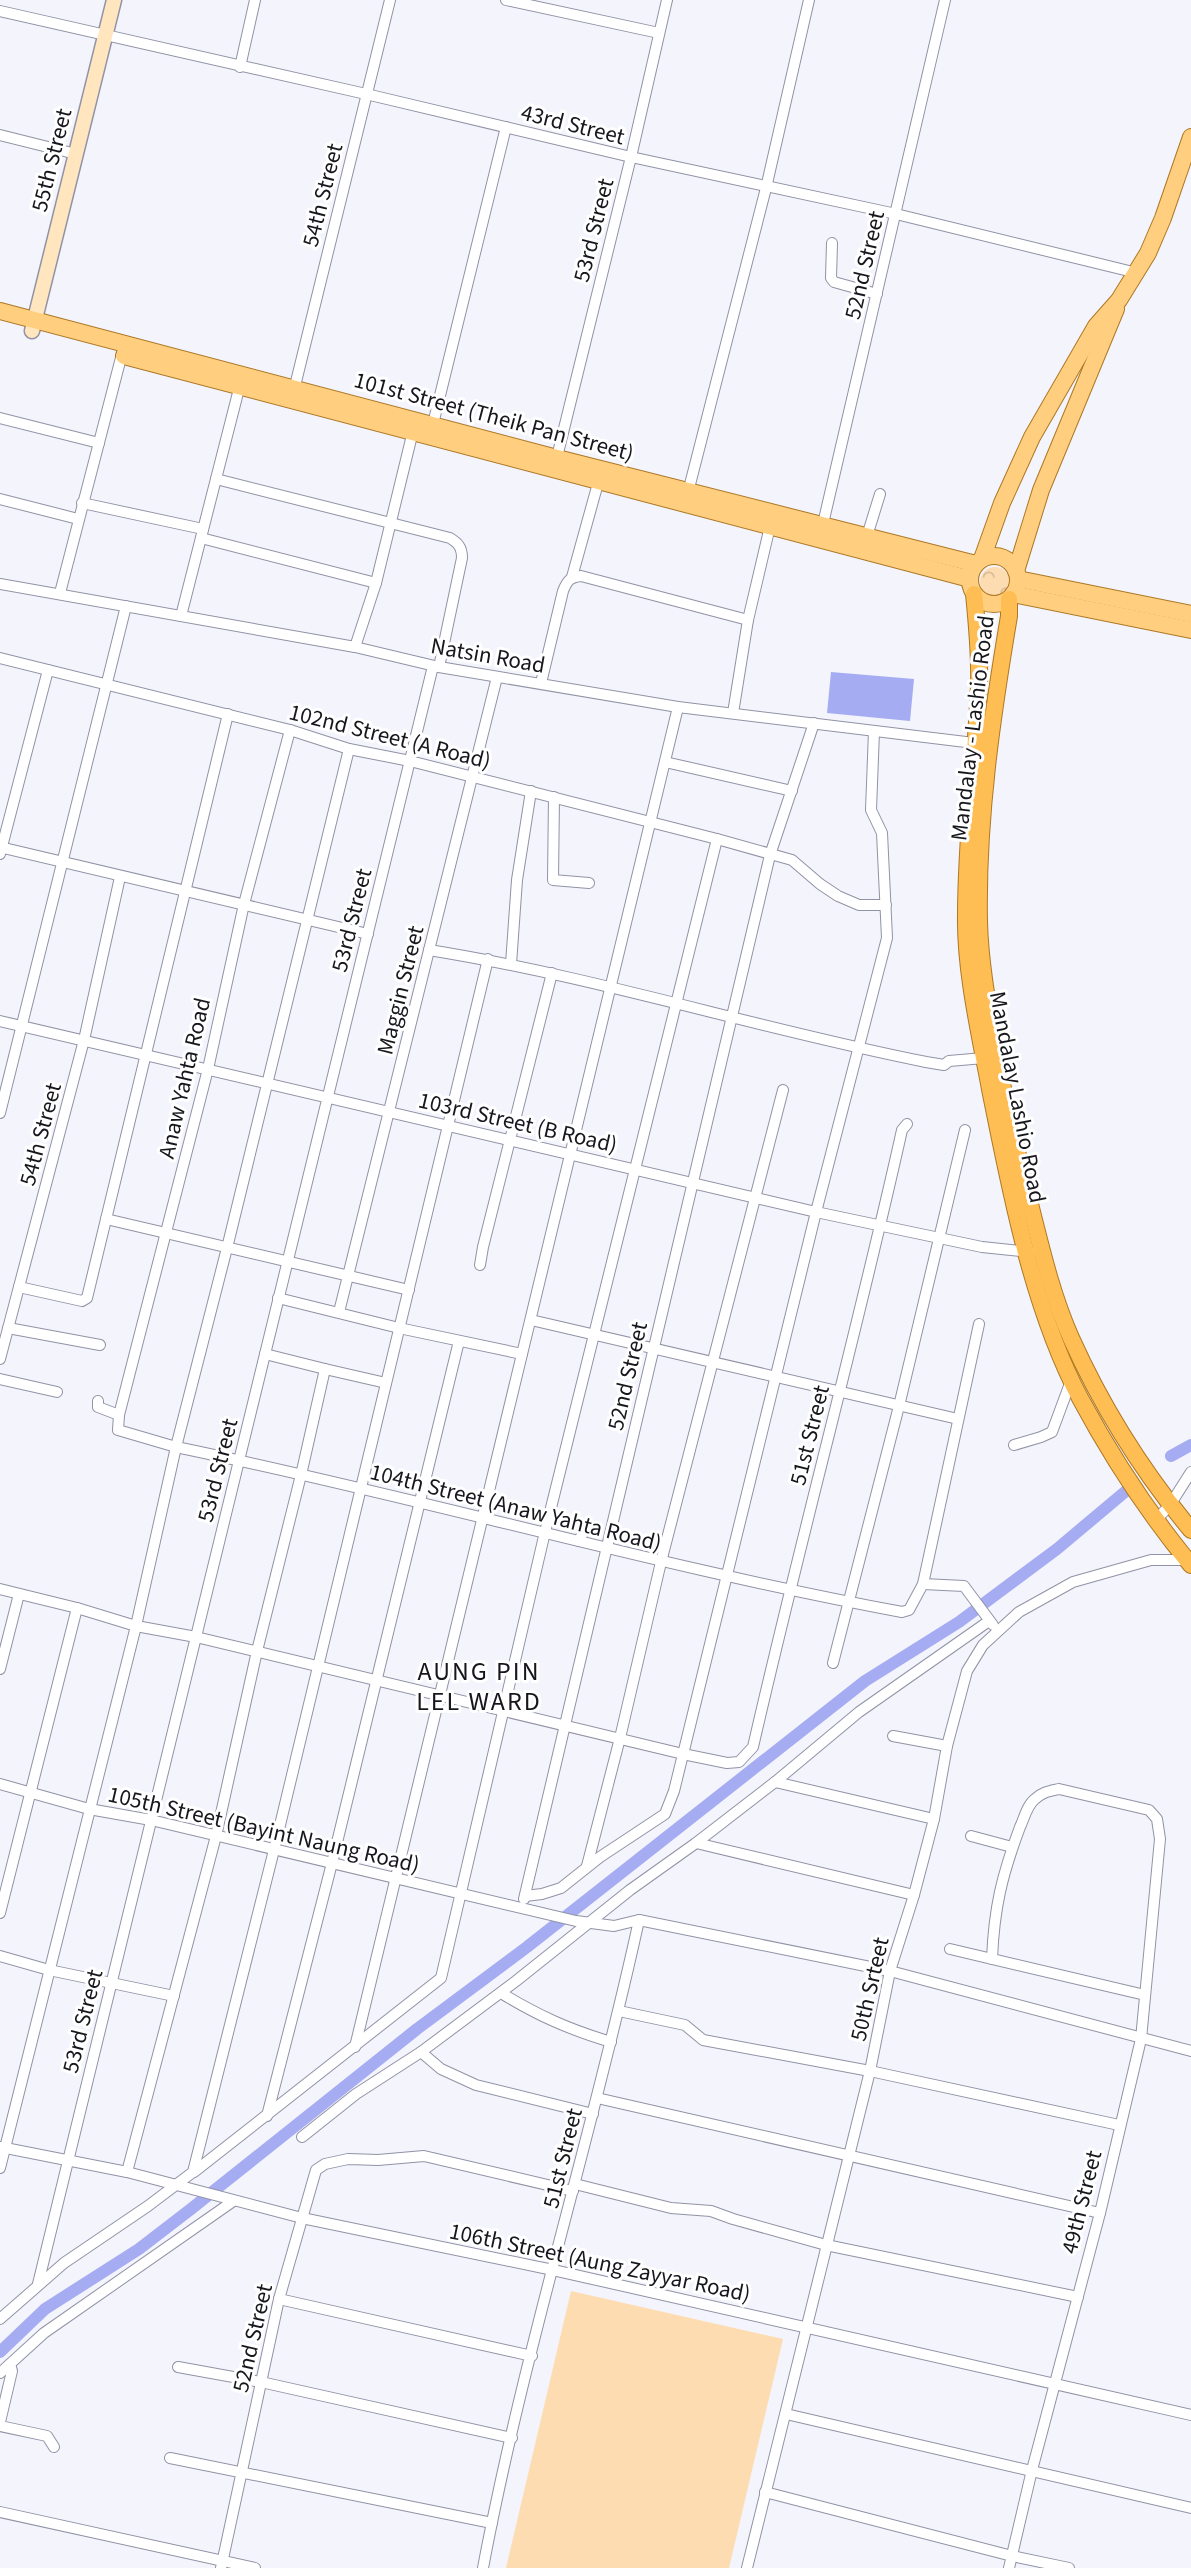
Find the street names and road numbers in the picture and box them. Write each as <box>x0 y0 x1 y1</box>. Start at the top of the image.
street label: 43rd Street <box>518 96 628 153</box>
street label: 55th Street <box>23 105 80 215</box>
street label: 54th Street <box>294 140 351 250</box>
street label: 53rd Street <box>565 175 622 285</box>
street label: 52nd Street <box>836 207 893 323</box>
street label: 101st Street (Theik Pan Street) <box>350 363 637 470</box>
street label: Mandalay - Lashio Road <box>942 613 1003 843</box>
street label: Natsin Road <box>428 629 548 682</box>
street label: 102nd Street (A Road) <box>286 695 494 778</box>
street label: 53rd Street <box>323 865 380 975</box>
street label: Maggin Street <box>369 922 433 1058</box>
street label: Mandalay Lashio Road <box>981 988 1054 1206</box>
street label: Anaw Yahta Road <box>150 994 219 1162</box>
street label: 54th Street <box>11 1079 70 1189</box>
street label: 103rd Street (B Road) <box>415 1084 621 1161</box>
street label: 52nd Street <box>599 1318 656 1434</box>
street label: 51st Street <box>781 1381 838 1489</box>
street label: 53rd Street <box>189 1415 246 1525</box>
street label: 104th Street (Anaw Yahta Road) <box>367 1455 665 1560</box>
street label: 105th Street (Bayint Naung Road) <box>105 1778 423 1881</box>
street label: 50th Srteet <box>842 1934 898 2044</box>
street label: 53rd Street <box>54 1966 111 2076</box>
street label: 51st Street <box>534 2104 591 2212</box>
street label: 49th Street <box>1053 2147 1110 2257</box>
street label: 106th Street (Aung Zayyar Road) <box>446 2214 754 2311</box>
street label: 52nd Street <box>224 2280 281 2396</box>

